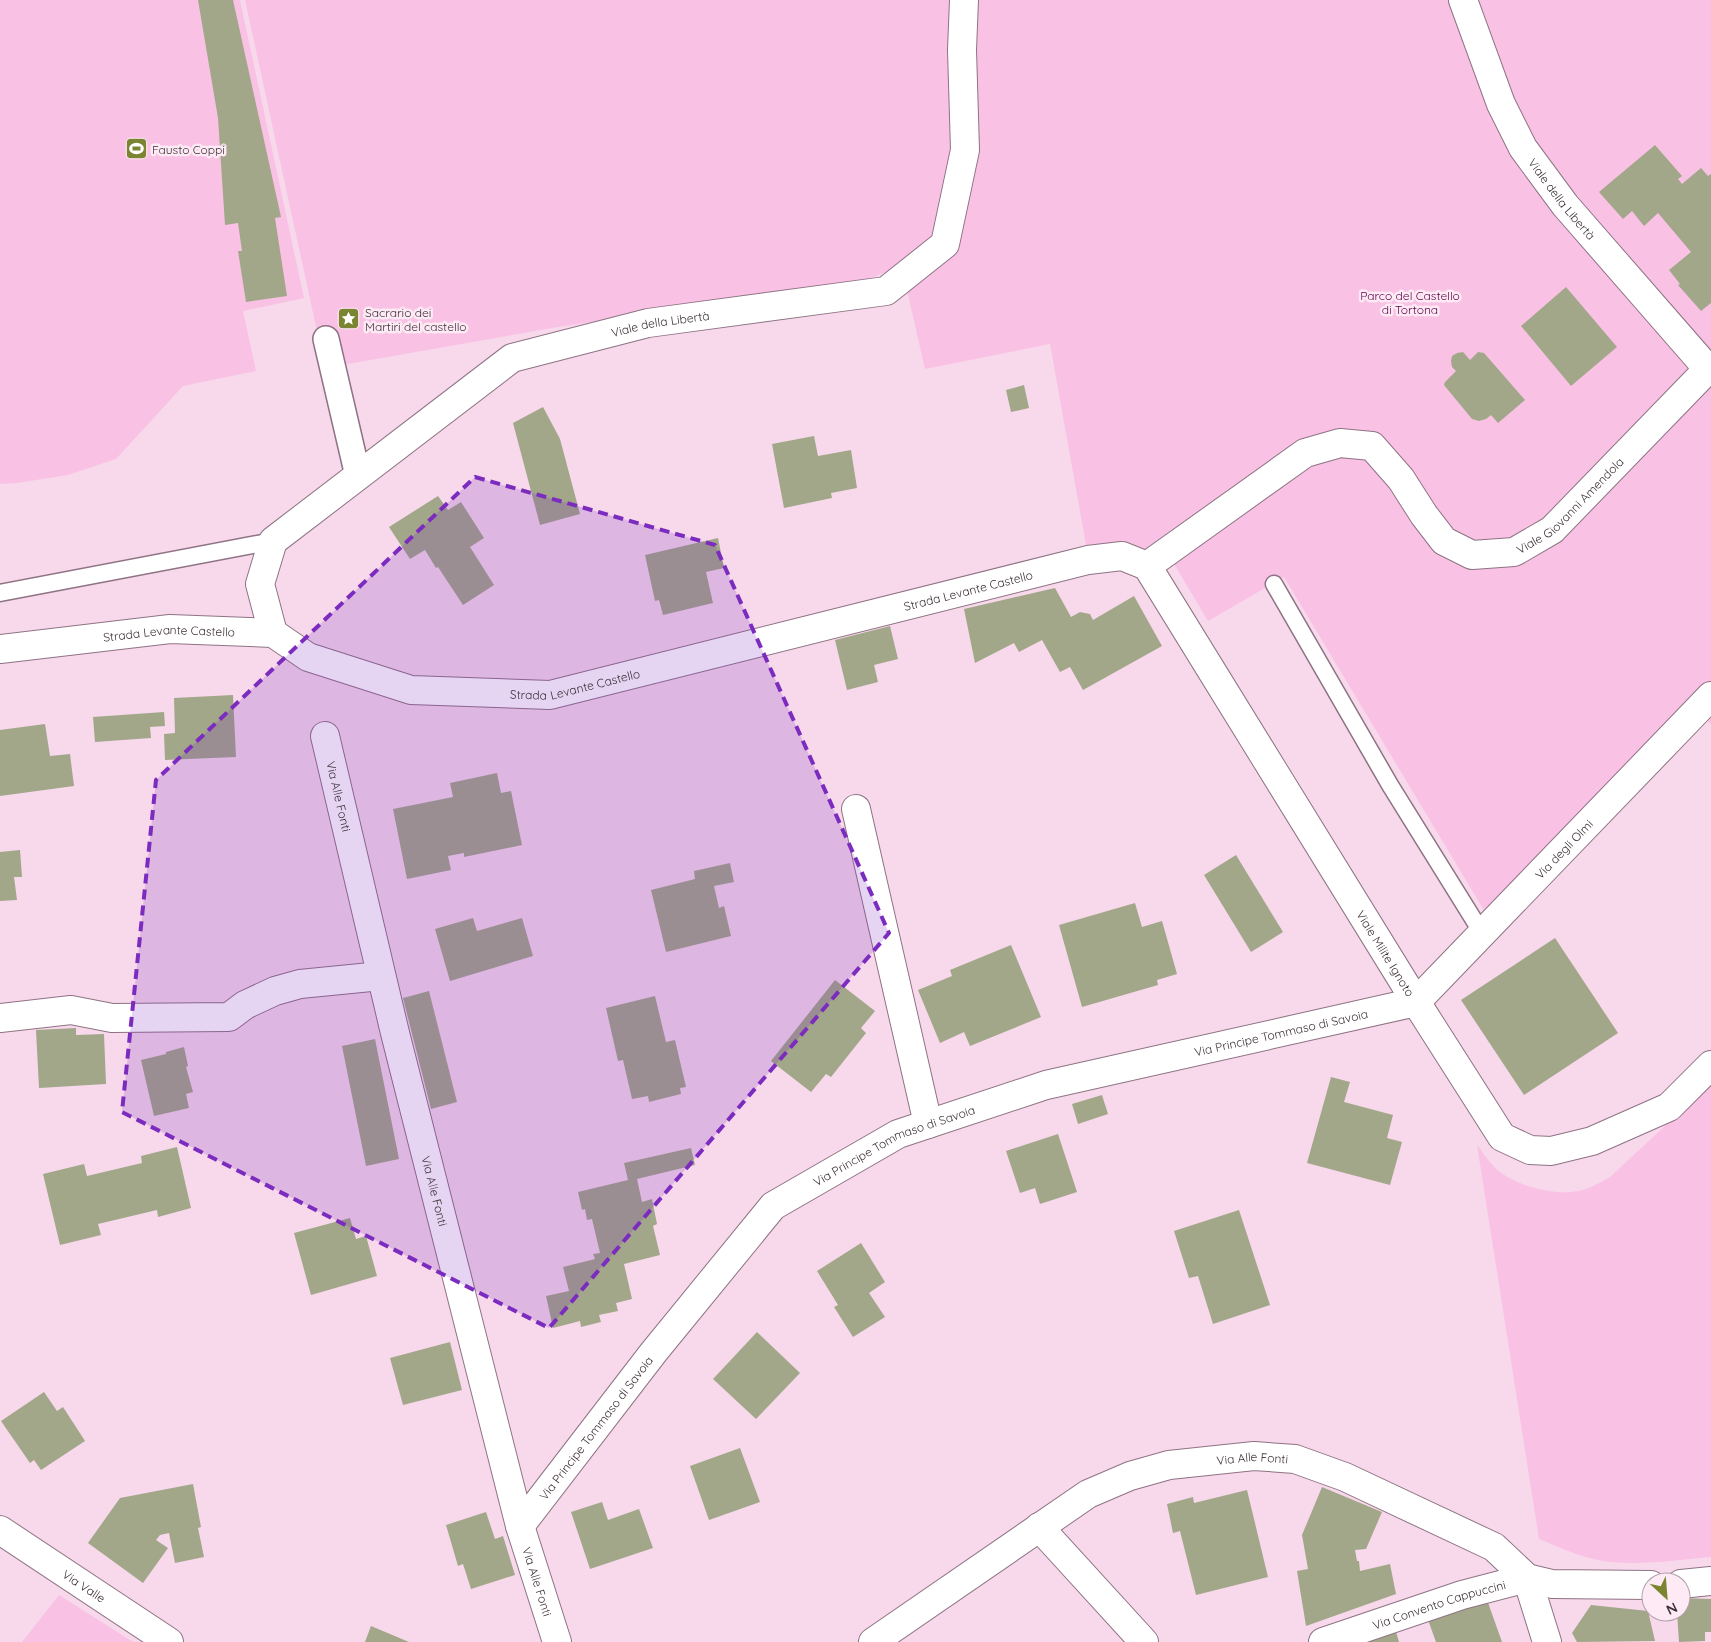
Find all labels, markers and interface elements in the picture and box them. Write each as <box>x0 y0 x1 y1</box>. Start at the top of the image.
sports icon: Fausto Coppi <box>124 137 148 161</box>
place label: Fausto Coppi <box>152 142 225 157</box>
street label: Viale della Libertà <box>1525 155 1599 242</box>
park label: Parco del Castello di Tortona <box>1360 288 1460 317</box>
place label: Sacrario dei Martiri del castello <box>365 305 467 334</box>
place icon: Sacrario dei Martiri del castello <box>337 307 361 331</box>
street label: Viale della Libertà <box>609 307 710 340</box>
street label: Viale Giovanni Amendola <box>1514 454 1626 557</box>
street label: Strada Levante Castello <box>902 567 1034 613</box>
street label: Strada Levante Castello <box>102 621 235 644</box>
street label: Strada Levante Castello <box>510 665 641 703</box>
street label: Via Alle Fonti <box>324 760 355 833</box>
street label: Via degli Olmi <box>1532 816 1596 882</box>
street label: Viale Milite Ignoto <box>1354 907 1418 999</box>
street label: Via Principe Tommaso di Savoia <box>1193 1006 1369 1059</box>
street label: Via Principe Tommaso di Savoia <box>810 1102 977 1189</box>
street label: Via Alle Fonti <box>419 1154 451 1228</box>
street label: Via Principe Tommaso di Savoia <box>536 1353 656 1503</box>
street label: Via Alle Fonti <box>1216 1448 1289 1467</box>
street label: Via Alle Fonti <box>520 1545 556 1618</box>
street label: Via Valle <box>60 1566 109 1606</box>
north arrow <box>1641 1572 1691 1622</box>
street label: Via Convento Cappuccini <box>1370 1576 1507 1632</box>
text: N <box>1663 1598 1680 1619</box>

